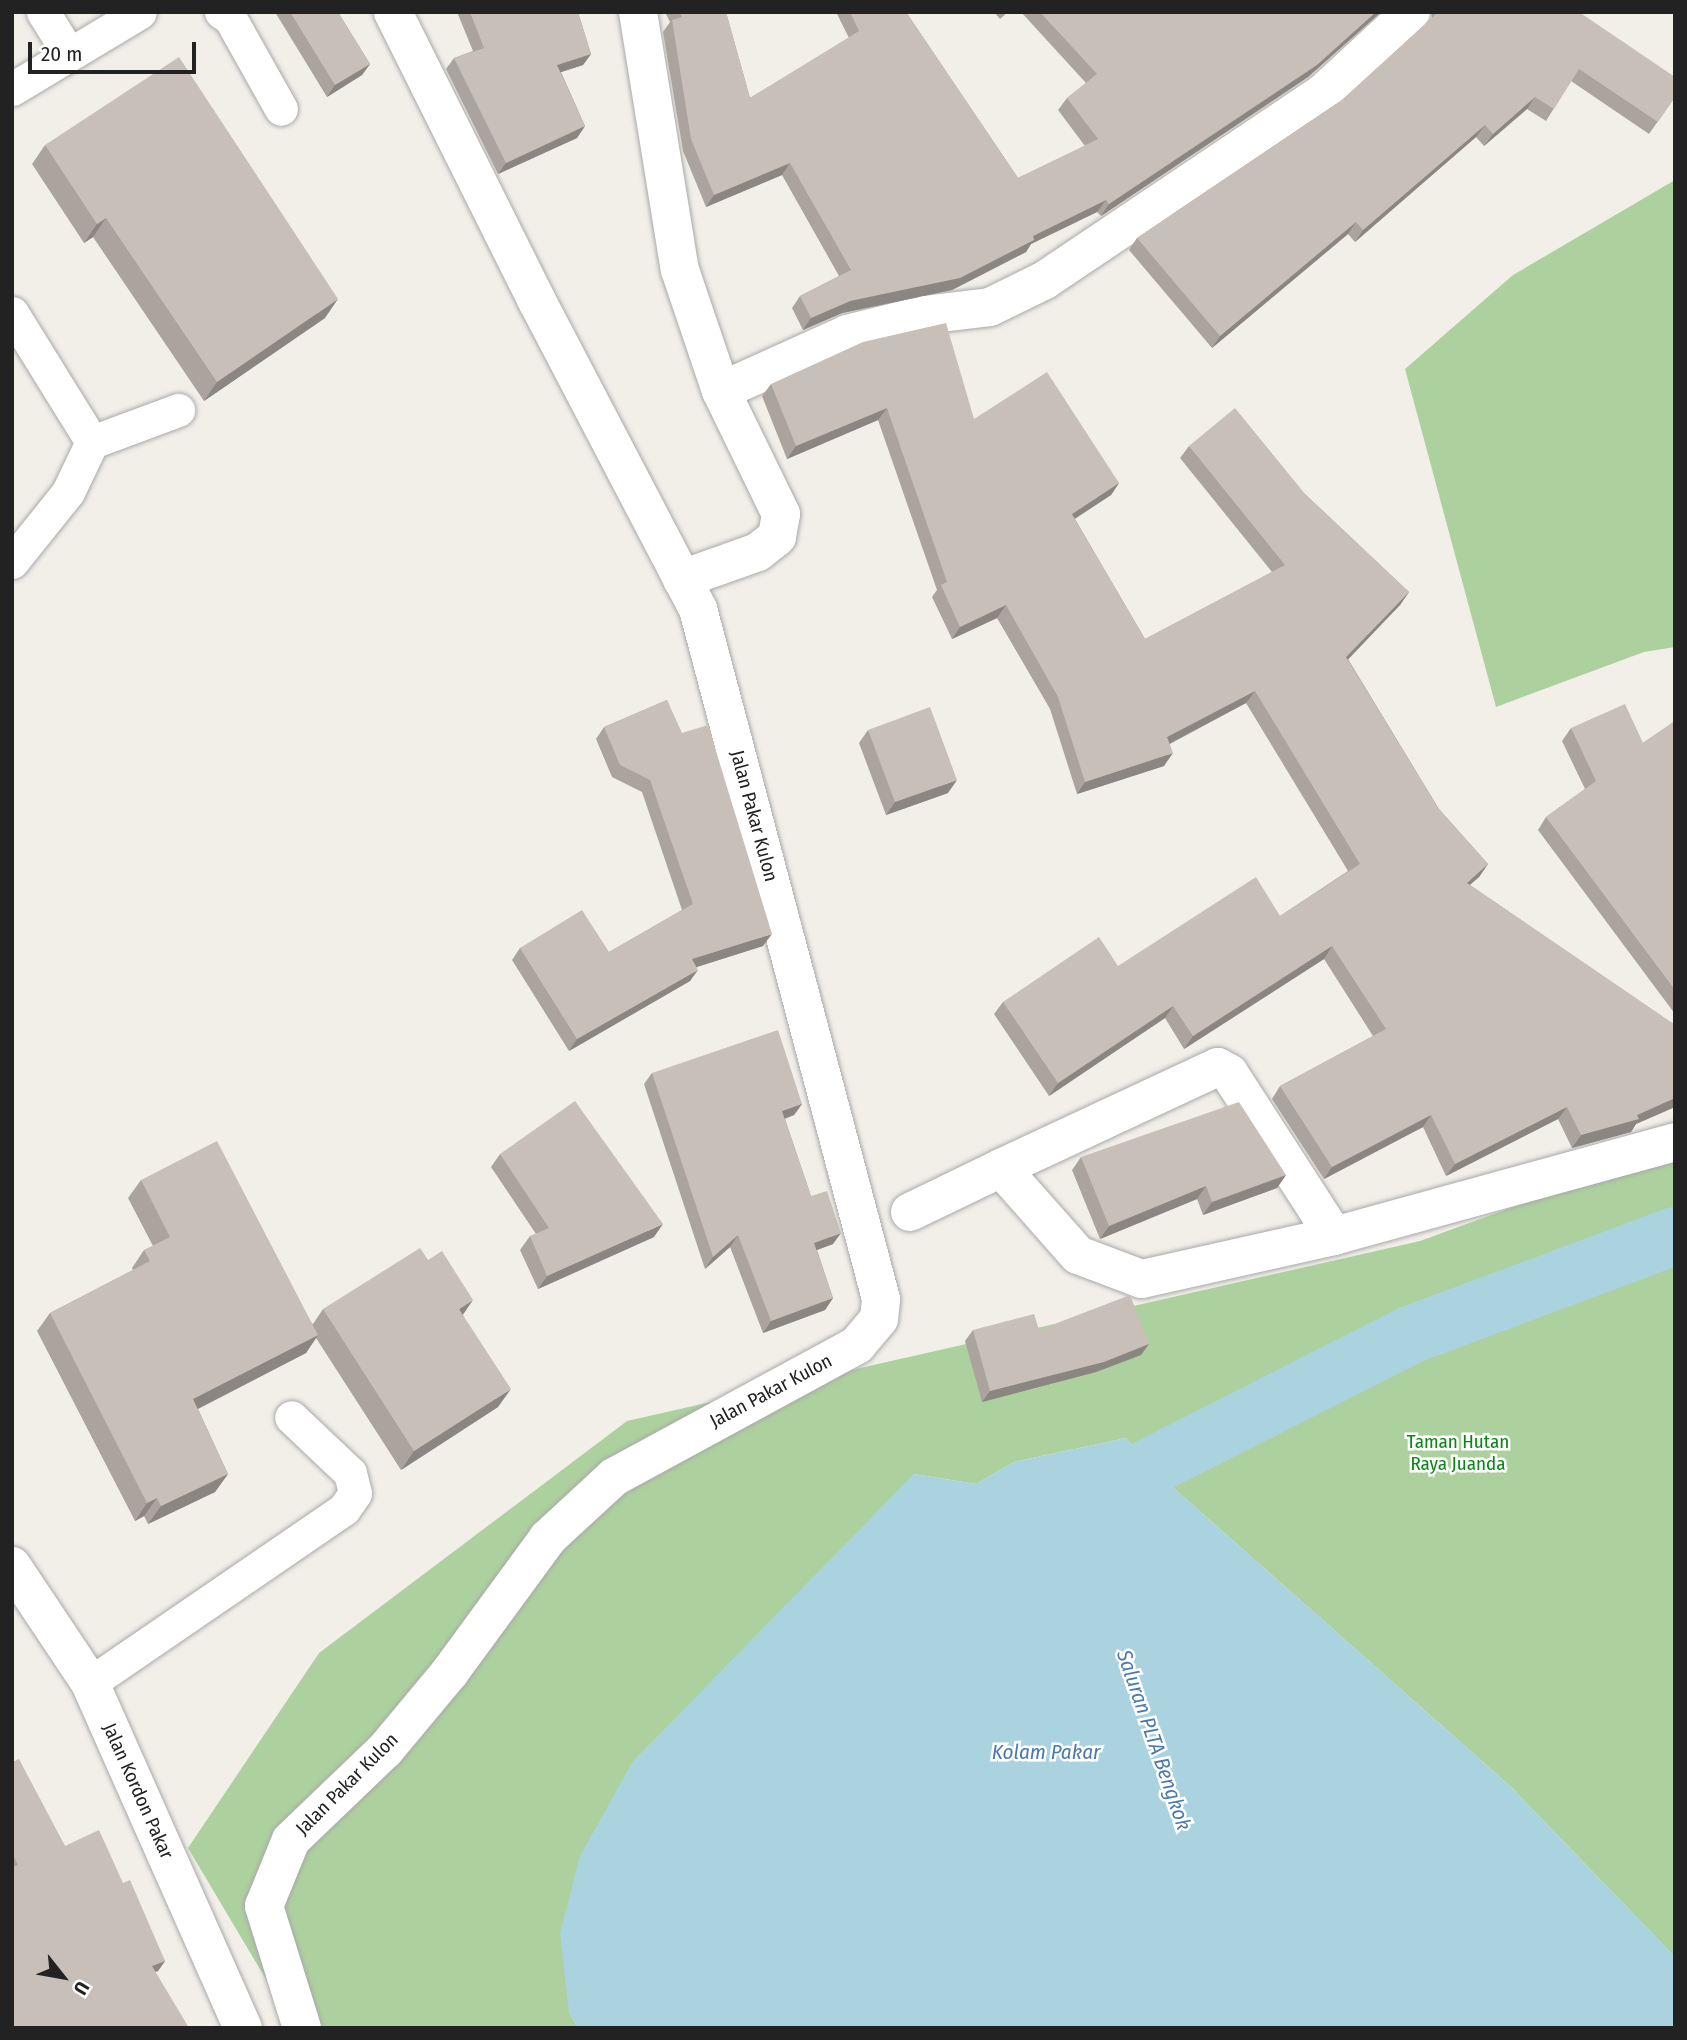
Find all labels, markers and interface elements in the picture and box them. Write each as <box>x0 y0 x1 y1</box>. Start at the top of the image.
scale bar <box>32 28 200 72</box>
text: 20 m <box>41 41 82 67</box>
street label: Jalan Pakar Kulon <box>726 748 782 884</box>
street label: Jalan Pakar Kulon <box>706 1349 836 1433</box>
park label: Taman Hutan Raya Juanda <box>1407 1431 1509 1475</box>
water label: Saluran PLTA Bengkok <box>1111 1647 1197 1833</box>
street label: Jalan Kordon Pakar <box>98 1720 178 1862</box>
street label: Jalan Pakar Kulon <box>291 1728 403 1840</box>
water label: Kolam Pakar <box>992 1739 1100 1765</box>
north arrow <box>28 1942 98 2012</box>
text: U <box>69 1977 94 1999</box>

